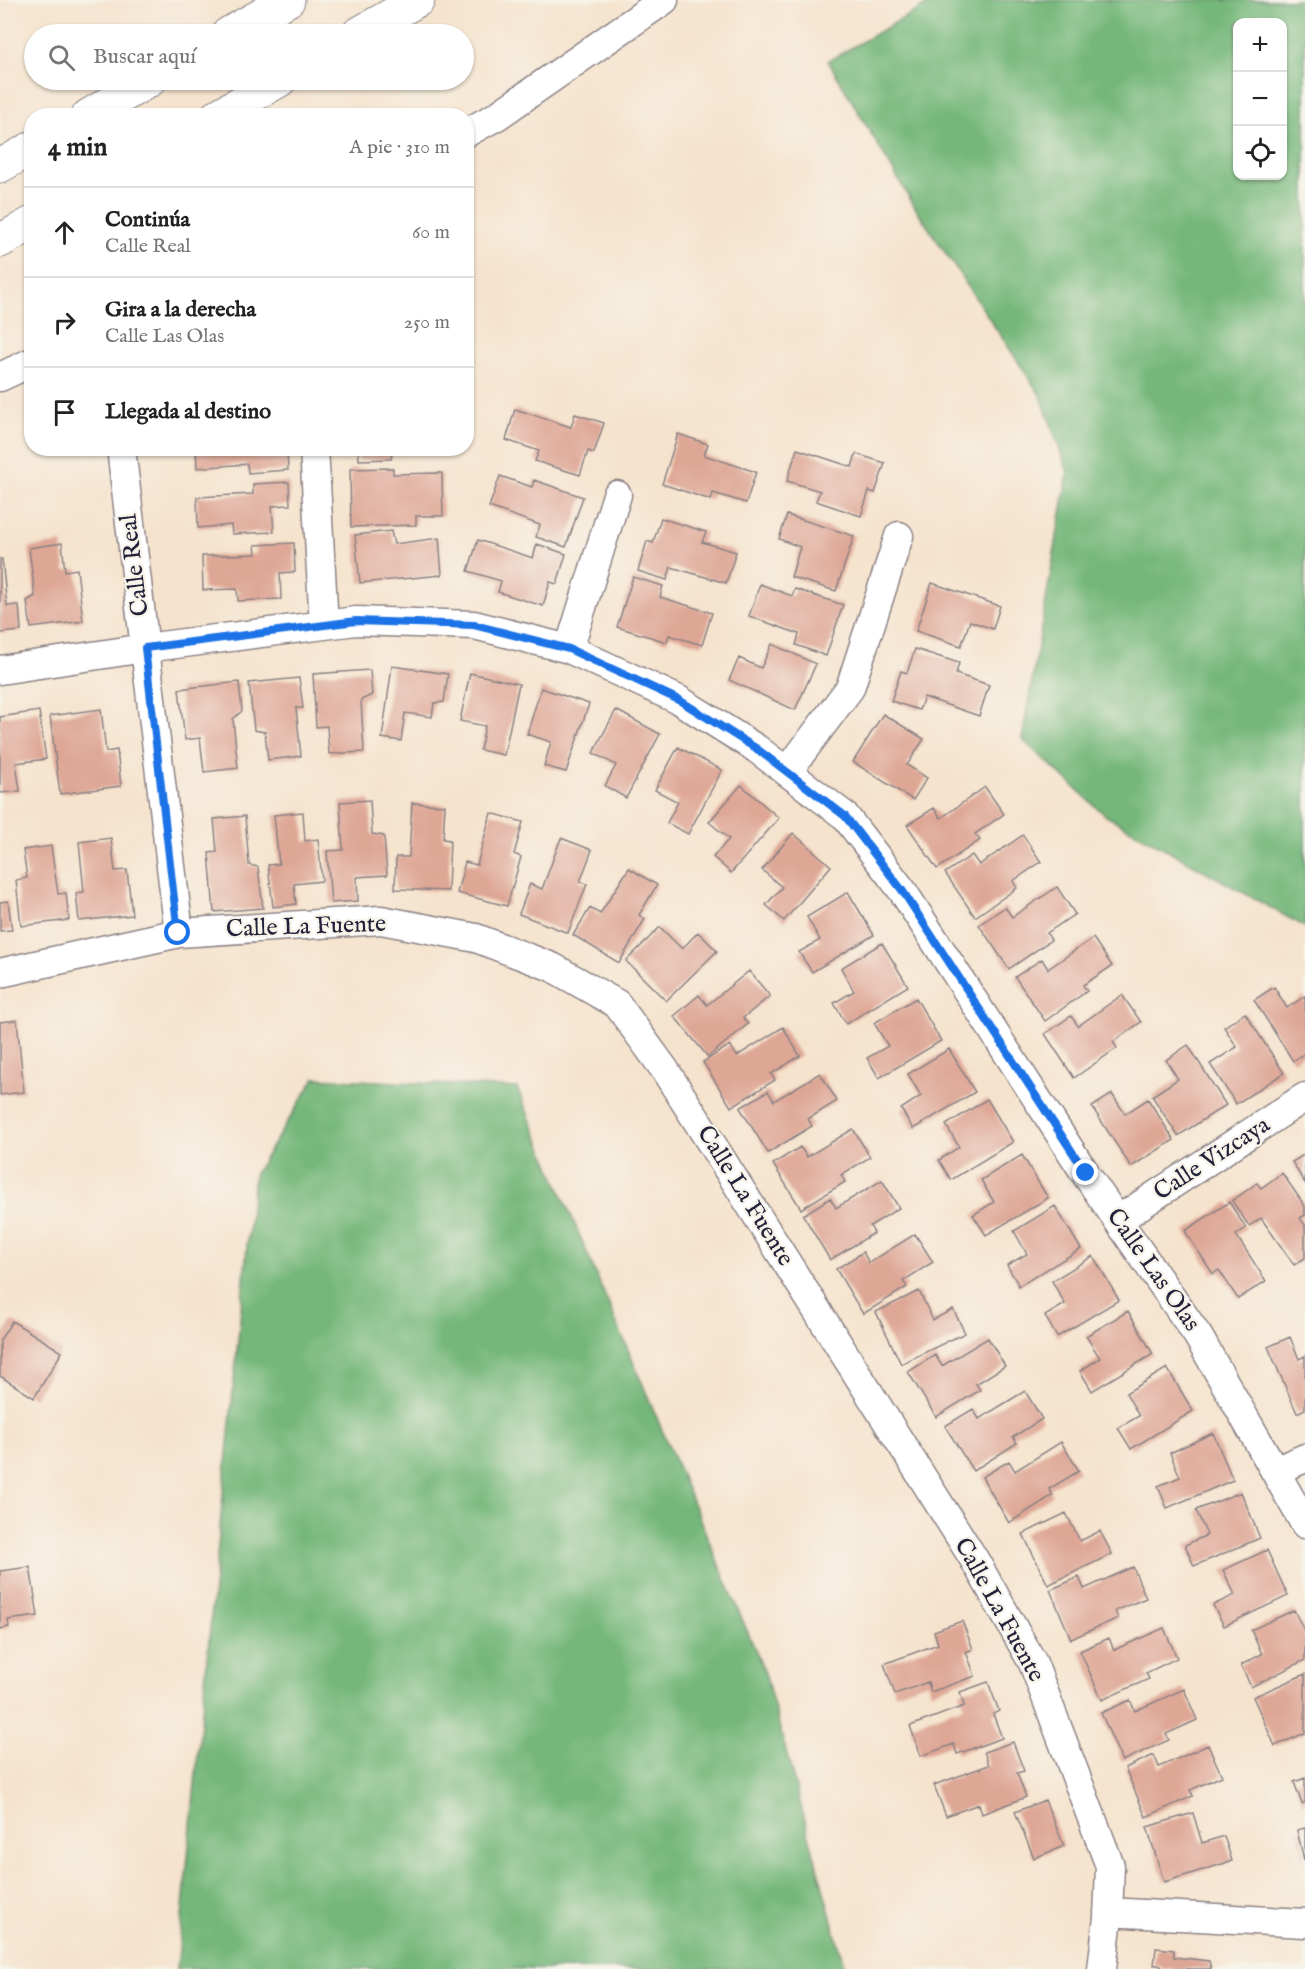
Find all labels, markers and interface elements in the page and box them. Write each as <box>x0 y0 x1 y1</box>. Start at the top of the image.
map controls <box>1233 18 1287 180</box>
button: + <box>1233 18 1287 72</box>
search box <box>24 24 474 90</box>
icon: search <box>45 41 78 74</box>
text: Buscar aquí <box>93 43 196 71</box>
button: − <box>1233 72 1287 126</box>
button: locate <box>1233 126 1287 180</box>
text: 4 min <box>48 131 107 164</box>
text: A pie · 310 m <box>349 135 450 160</box>
text: Continúa <box>105 206 190 234</box>
icon: ahead <box>48 216 81 249</box>
text: 60 m <box>412 220 450 245</box>
text: Calle Real <box>105 234 191 259</box>
text: Gira a la derecha <box>105 296 256 324</box>
icon: right <box>48 306 81 339</box>
text: 250 m <box>404 310 450 335</box>
text: Calle Las Olas <box>105 324 224 349</box>
icon: arrive <box>48 396 81 429</box>
text: Llegada al destino <box>105 398 271 426</box>
street label: Calle Real <box>113 512 157 618</box>
street label: Calle La Fuente <box>225 909 387 945</box>
route start <box>164 919 190 945</box>
street label: Calle Vizcaya <box>1148 1110 1277 1208</box>
street label: Calle La Fuente <box>689 1120 801 1272</box>
route end <box>1072 1159 1098 1185</box>
street label: Calle Las Olas <box>1099 1202 1207 1338</box>
street label: Calle La Fuente <box>947 1533 1051 1687</box>

